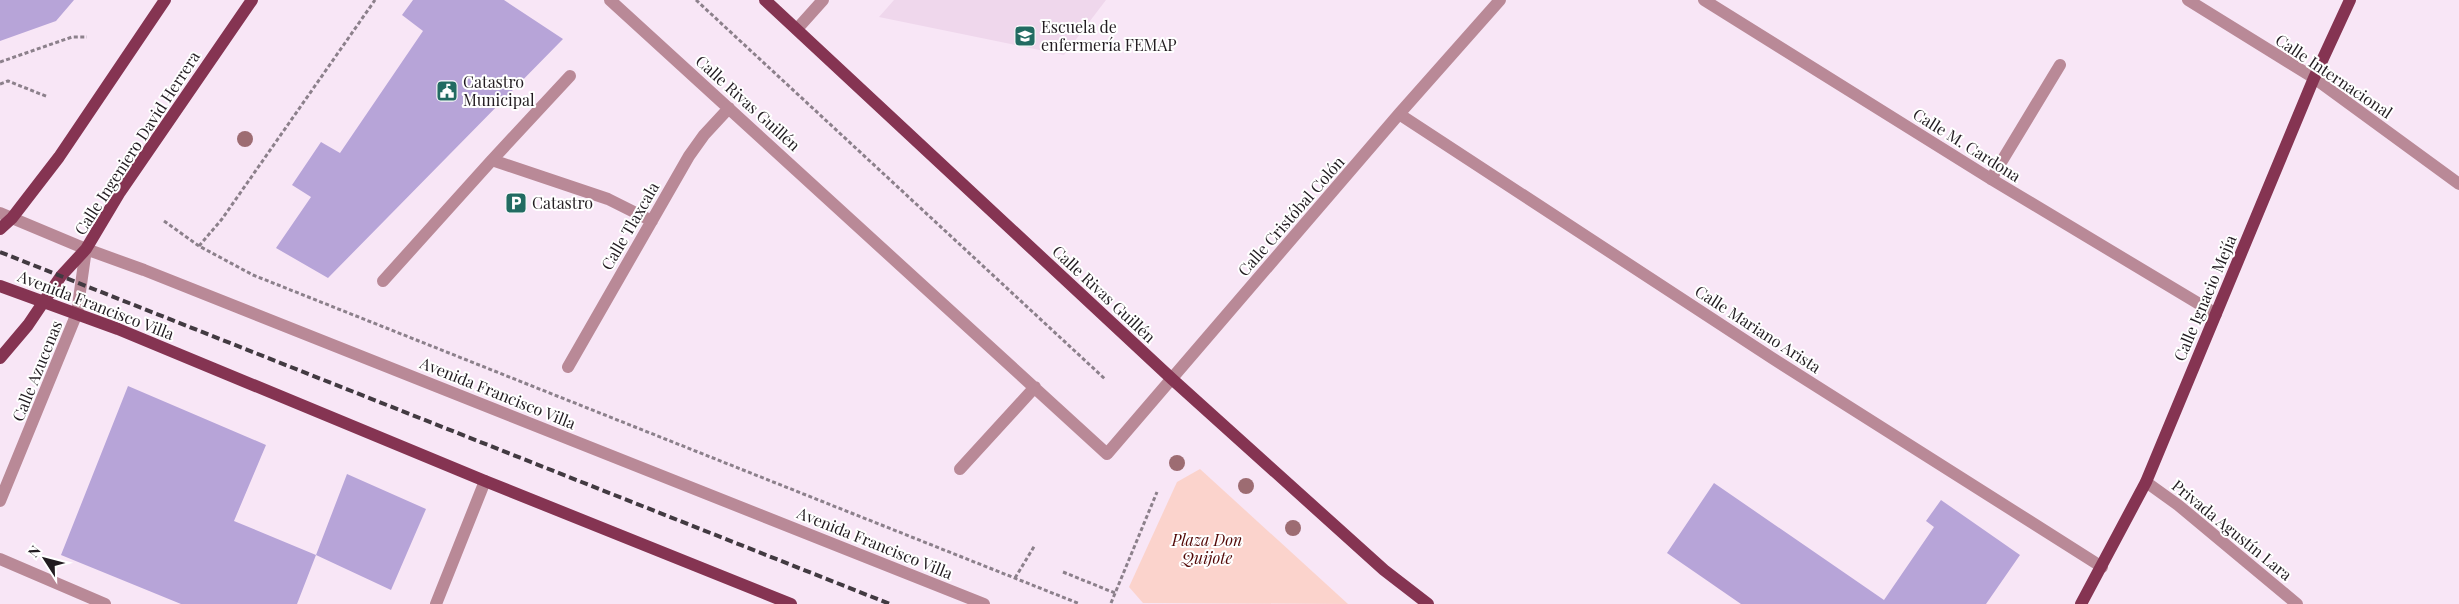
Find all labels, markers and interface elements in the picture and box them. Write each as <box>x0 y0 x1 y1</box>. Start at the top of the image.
place label: Escuela de enfermería FEMAP <box>1041 16 1177 55</box>
school or university icon: Escuela de enfermería FEMAP <box>1013 24 1037 48</box>
street label: Calle Internacional <box>2272 29 2397 123</box>
street label: Calle Ingeniero David Herrera <box>69 47 204 239</box>
street label: Calle Rivas Guillén <box>692 50 805 155</box>
place label: Catastro Municipal <box>463 71 535 110</box>
public building icon: Catastro Municipal <box>435 79 459 103</box>
street label: Calle M. Cardona <box>1909 103 2025 186</box>
street label: Calle Cristóbal Colón <box>1233 151 1349 280</box>
street label: Calle Tlaxcala <box>596 178 663 274</box>
parking icon: Catastro <box>504 191 528 215</box>
place label: Catastro <box>532 192 593 213</box>
street label: Calle Ignacio Mejía <box>2168 231 2241 364</box>
street label: Calle Rivas Guillén <box>1048 240 1161 347</box>
street label: Avenida Francisco Villa <box>14 265 177 344</box>
street label: Calle Mariano Arista <box>1691 280 1825 377</box>
street label: Calle Azucenas <box>7 317 66 424</box>
street label: Avenida Francisco Villa <box>416 351 579 433</box>
street label: Privada Agustín Lara <box>2168 475 2297 585</box>
street label: Avenida Francisco Villa <box>793 501 956 583</box>
park label: Plaza Don Quijote <box>1171 529 1242 568</box>
north arrow <box>20 534 70 584</box>
text: N <box>23 541 45 561</box>

